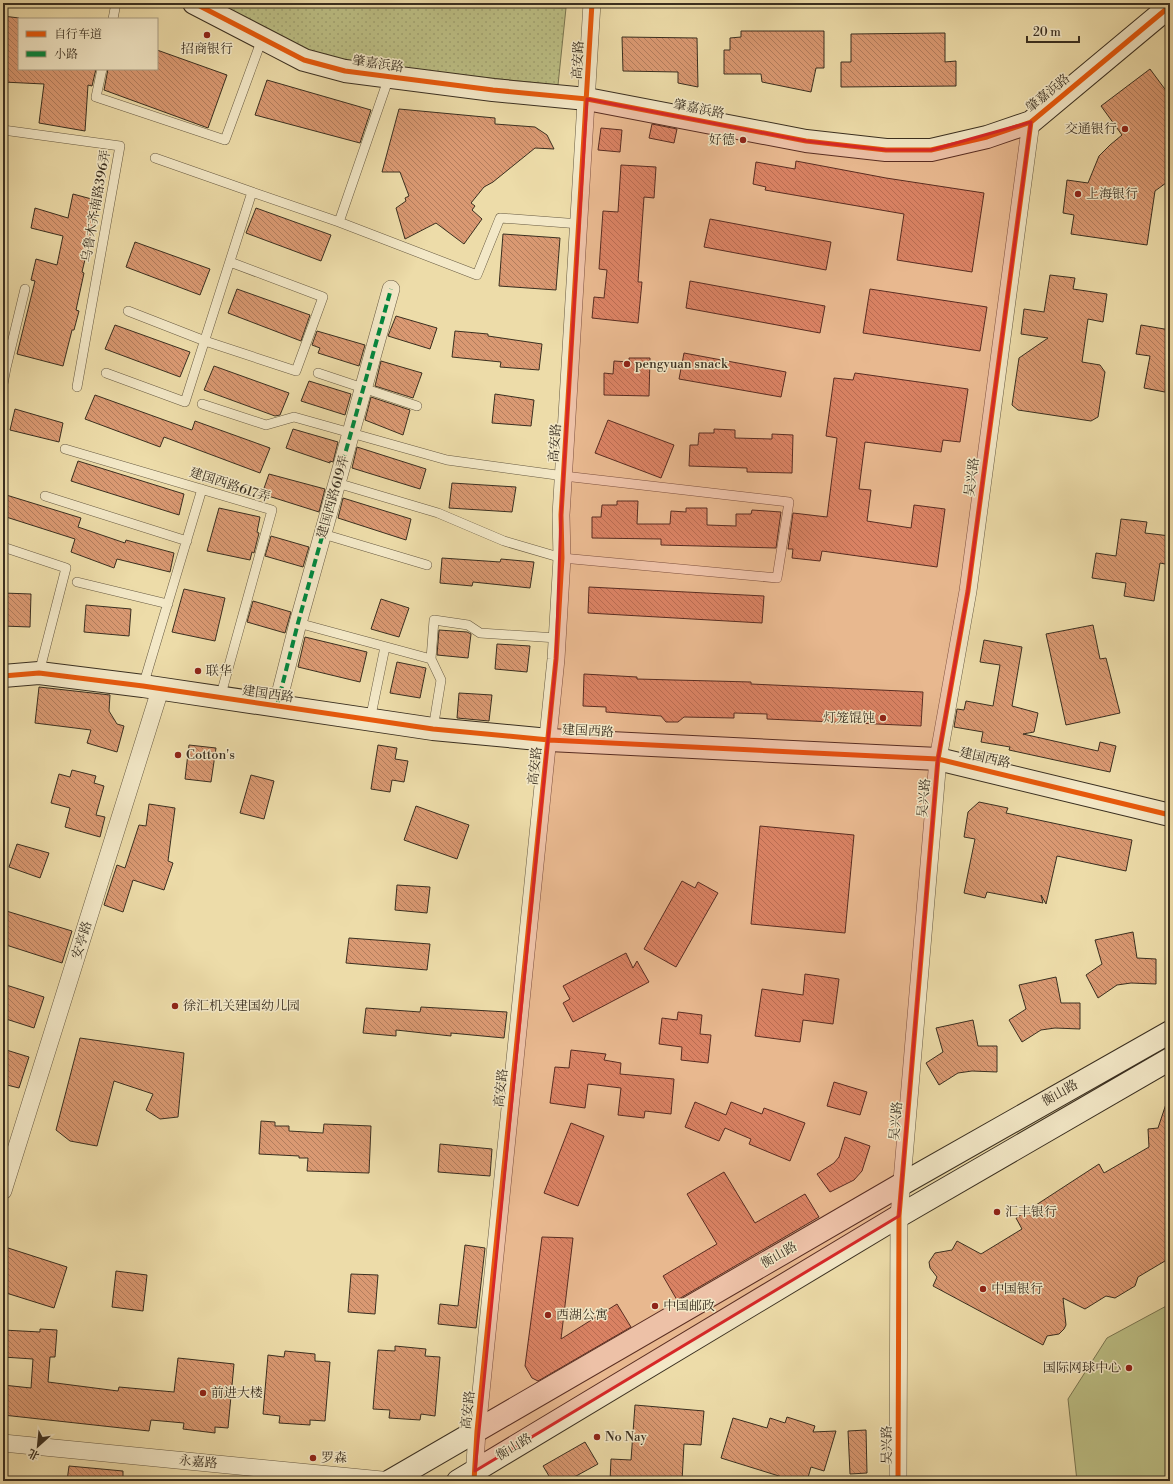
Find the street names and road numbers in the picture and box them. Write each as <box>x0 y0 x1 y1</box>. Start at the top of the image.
street label: 高安路 <box>569 40 587 80</box>
street label: 肇嘉浜路 <box>351 52 405 76</box>
street label: 肇嘉浜路 <box>1023 70 1073 116</box>
street label: 肇嘉浜路 <box>672 96 726 122</box>
street label: 乌鲁木齐南路396弄 <box>78 149 114 263</box>
street label: 高安路 <box>546 423 564 463</box>
street label: 建国西路619弄 <box>314 454 352 540</box>
street label: 吴兴路 <box>961 457 983 497</box>
street label: 建国西路617弄 <box>188 464 272 506</box>
street label: 建国西路 <box>241 682 295 706</box>
street label: 建国西路 <box>562 722 614 740</box>
street label: 建国西路 <box>958 744 1012 772</box>
street label: 高安路 <box>525 746 545 786</box>
street label: 吴兴路 <box>914 778 934 818</box>
street label: 安亭路 <box>69 919 95 961</box>
street label: 高安路 <box>491 1068 511 1108</box>
street label: 衡山路 <box>1039 1077 1081 1109</box>
street label: 吴兴路 <box>886 1101 906 1141</box>
street label: 衡山路 <box>758 1238 800 1272</box>
street label: 高安路 <box>458 1390 478 1430</box>
street label: 吴兴路 <box>879 1425 895 1465</box>
street label: 衡山路 <box>493 1430 535 1464</box>
street label: 永嘉路 <box>178 1452 218 1472</box>

